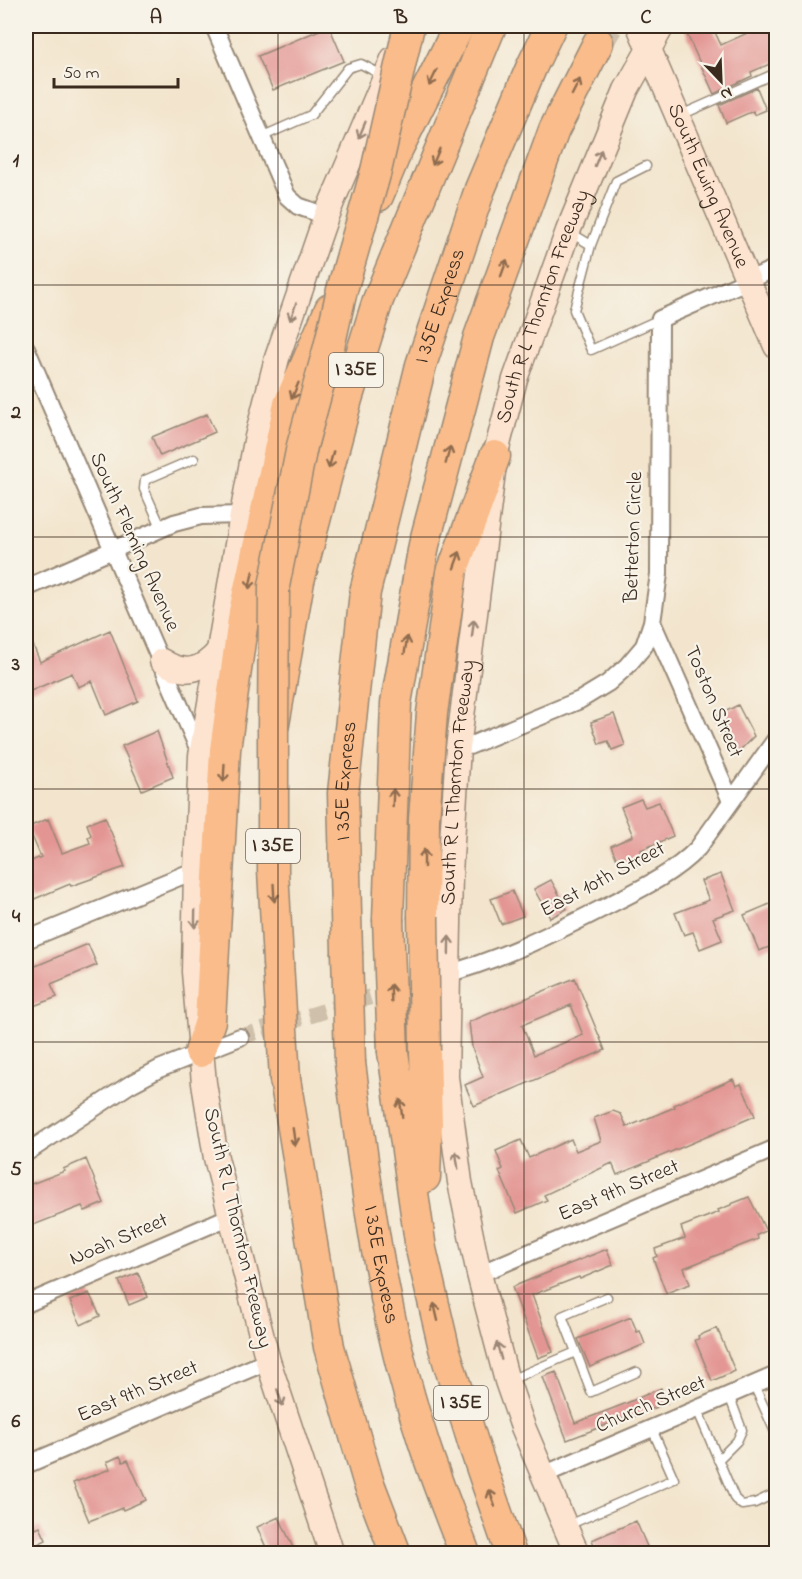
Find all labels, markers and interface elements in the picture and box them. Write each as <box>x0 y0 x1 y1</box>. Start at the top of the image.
text: A <box>150 4 162 33</box>
text: B <box>393 4 408 33</box>
text: C <box>641 4 652 33</box>
scale bar <box>54 51 178 89</box>
north arrow <box>691 51 751 111</box>
text: 50 m <box>63 61 100 87</box>
one-way arrow <box>427 69 439 87</box>
one-way arrow <box>570 78 582 96</box>
text: N <box>716 80 736 106</box>
street label: South Ewing Avenue <box>659 99 756 274</box>
one-way arrow <box>356 120 367 138</box>
text: 1 <box>13 147 20 176</box>
one-way arrow <box>430 147 441 166</box>
one-way arrow <box>593 149 604 168</box>
street label: South R L Thornton Freeway <box>489 185 600 427</box>
street label: I 35E Express <box>407 245 474 368</box>
one-way arrow <box>500 259 511 278</box>
one-way arrow <box>286 302 297 321</box>
road number: I 35E <box>329 353 383 387</box>
one-way arrow <box>289 381 300 399</box>
text: 2 <box>10 399 21 428</box>
one-way arrow <box>443 445 454 464</box>
street label: South Fleming Avenue <box>79 448 187 638</box>
one-way arrow <box>324 450 336 469</box>
street label: Betterton Circle <box>617 470 651 604</box>
one-way arrow <box>452 551 463 570</box>
one-way arrow <box>245 570 256 590</box>
one-way arrow <box>468 618 479 638</box>
one-way arrow <box>401 636 412 655</box>
street label: Toston Street <box>676 641 750 763</box>
text: 3 <box>11 651 20 680</box>
street label: South R L Thornton Freeway <box>434 658 486 906</box>
street label: I 35E Express <box>328 720 366 841</box>
one-way arrow <box>218 763 229 783</box>
one-way arrow <box>387 789 398 809</box>
road number: I 35E <box>246 829 300 863</box>
street label: East 10th Street <box>535 834 671 926</box>
one-way arrow <box>418 848 429 868</box>
one-way arrow <box>269 883 280 903</box>
text: 4 <box>12 903 21 932</box>
one-way arrow <box>189 909 201 929</box>
one-way arrow <box>443 936 454 956</box>
one-way arrow <box>385 984 396 1004</box>
one-way arrow <box>395 1098 406 1118</box>
street label: South R L Thornton Freeway <box>193 1105 279 1352</box>
one-way arrow <box>288 1127 299 1146</box>
one-way arrow <box>452 1151 463 1171</box>
street label: East 9th Street <box>554 1152 684 1230</box>
text: 5 <box>10 1156 22 1185</box>
street label: I 35E Express <box>355 1203 406 1327</box>
street label: Noah Street <box>65 1206 173 1274</box>
one-way arrow <box>429 1302 441 1321</box>
one-way arrow <box>492 1342 504 1361</box>
street label: East 9th Street <box>73 1353 203 1431</box>
street label: Church Street <box>591 1368 711 1442</box>
road number: I 35E <box>434 1386 488 1420</box>
one-way arrow <box>276 1388 287 1407</box>
text: 6 <box>12 1408 21 1437</box>
one-way arrow <box>485 1489 496 1508</box>

